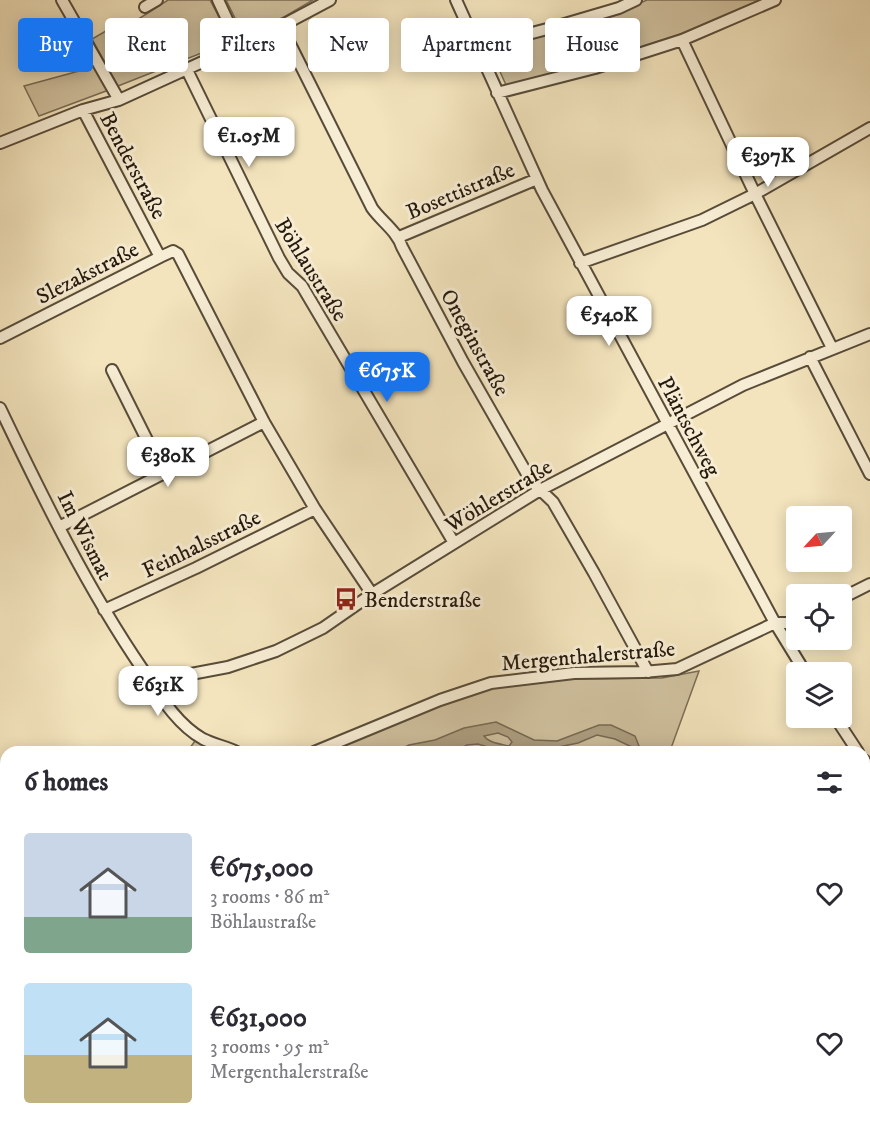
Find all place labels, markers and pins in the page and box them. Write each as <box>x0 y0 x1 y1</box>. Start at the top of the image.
pin: €1.05M <box>200 117 298 168</box>
pin: €397K <box>726 137 810 188</box>
pin: €540K <box>567 296 651 347</box>
pin: €675K <box>345 352 429 403</box>
pin: €380K <box>126 437 210 488</box>
bus stop icon: Benderstraße <box>333 586 359 612</box>
place label: Benderstraße <box>364 587 481 614</box>
pin: €631K <box>116 666 200 717</box>

